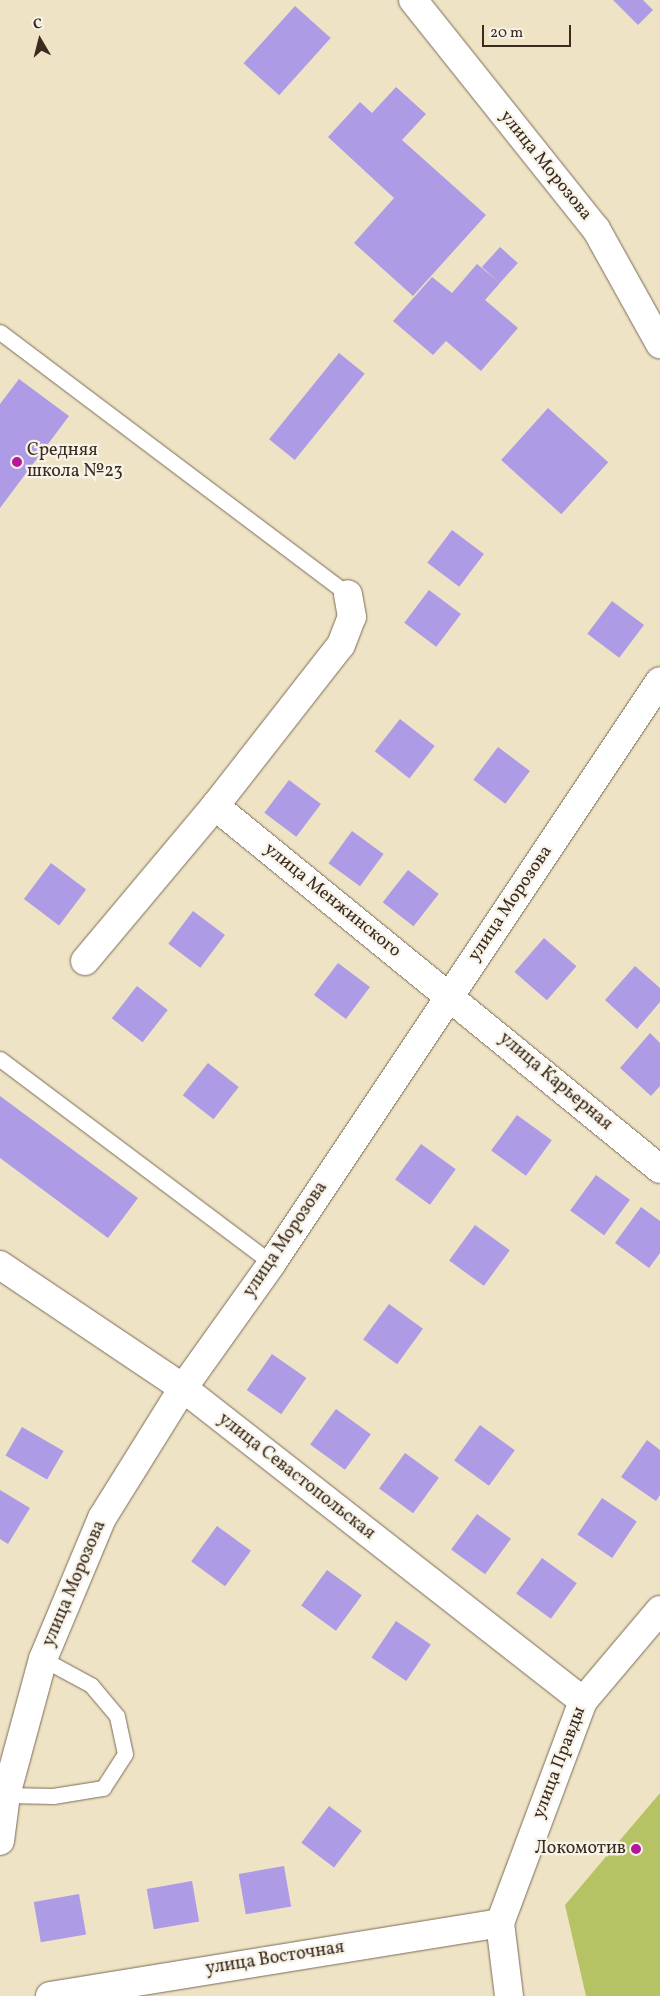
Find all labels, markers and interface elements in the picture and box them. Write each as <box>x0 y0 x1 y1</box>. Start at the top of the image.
north arrow <box>15 15 65 65</box>
text: С <box>32 15 44 35</box>
scale bar <box>485 15 574 47</box>
text: 20 m <box>490 23 523 44</box>
street label: улица Морозова <box>494 107 596 225</box>
place label: Средняя школа №23 <box>27 441 123 484</box>
marker: Средняя школа №23 <box>11 456 23 468</box>
street label: улица Менжинского <box>259 839 405 963</box>
street label: улица Морозова <box>464 842 558 966</box>
street label: улица Карьерная <box>494 1028 616 1136</box>
street label: улица Морозова <box>239 1178 333 1302</box>
street label: улица Севастопольская <box>213 1409 379 1545</box>
street label: улица Морозова <box>39 1518 111 1650</box>
street label: улица Правды <box>529 1704 591 1822</box>
place label: Локомотив <box>535 1838 626 1860</box>
marker: Локомотив <box>630 1843 642 1855</box>
street label: улица Восточная <box>204 1937 346 1981</box>

